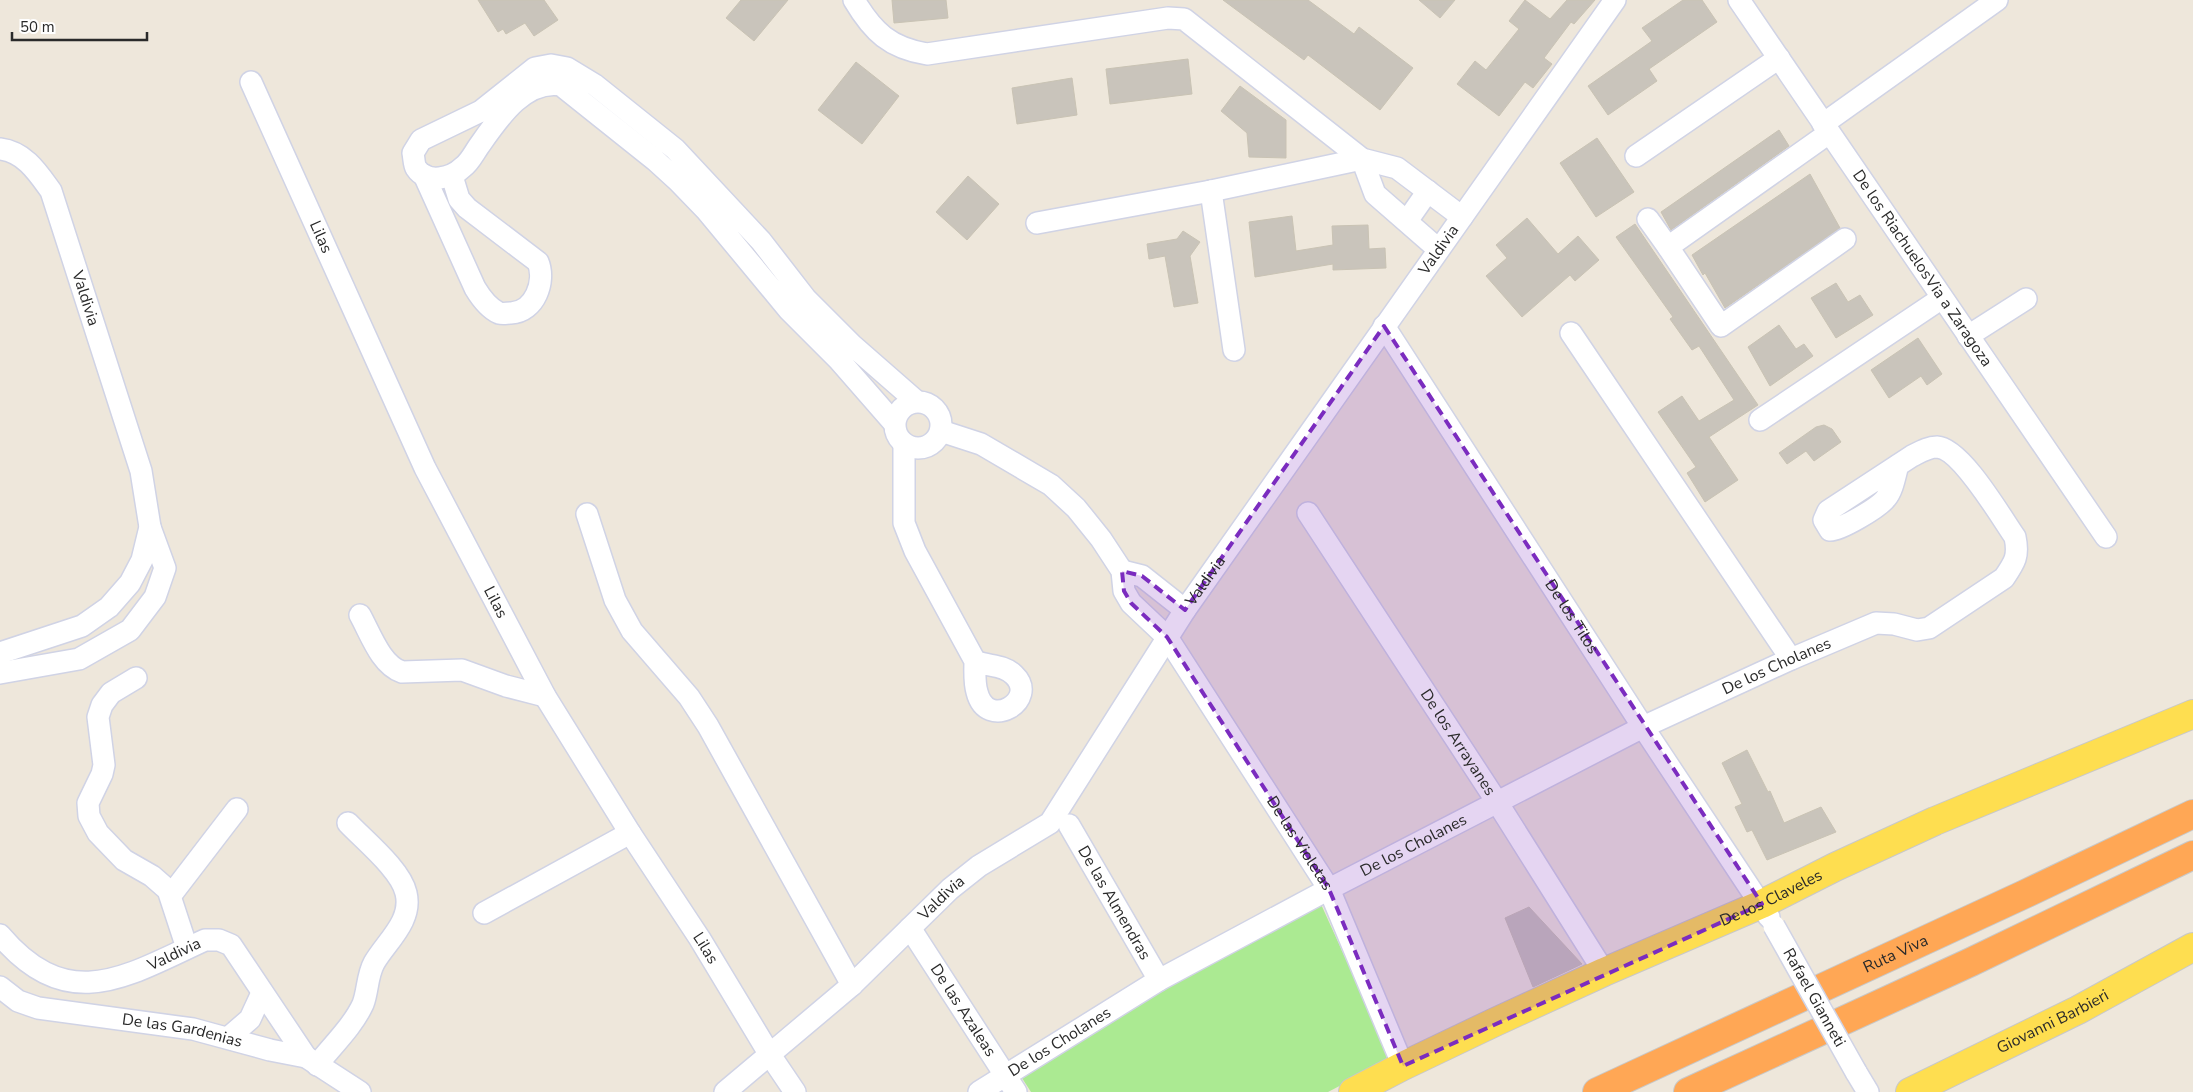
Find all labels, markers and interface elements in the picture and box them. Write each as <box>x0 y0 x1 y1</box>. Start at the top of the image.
scale bar <box>12 10 148 42</box>
text: 50 m <box>20 17 55 37</box>
street label: De los RiachuelosVia a Zaragoza <box>1847 166 1997 371</box>
street label: Lilas <box>304 217 338 257</box>
street label: Valdivia <box>1413 220 1464 280</box>
street label: Valdivia <box>66 267 105 329</box>
street label: Valdivia <box>1180 551 1231 611</box>
street label: De los Tilos <box>1540 575 1604 658</box>
street label: Lilas <box>478 582 513 622</box>
street label: De los Cholanes <box>1719 632 1835 700</box>
street label: De los Arrayanes <box>1415 685 1501 800</box>
street label: De las Violetas <box>1261 792 1338 895</box>
street label: De los Cholanes <box>1356 809 1471 882</box>
street label: De las Almendras <box>1072 842 1156 964</box>
street label: De los Claveles <box>1716 864 1826 932</box>
street label: Valdivia <box>913 870 969 926</box>
street label: Lilas <box>688 928 724 968</box>
street label: Ruta Viva <box>1860 929 1932 978</box>
street label: Valdivia <box>143 932 205 977</box>
street label: Rafael Gianneti <box>1778 944 1851 1051</box>
street label: De las Azaleas <box>925 960 1001 1061</box>
street label: Giovanni Barbieri <box>1993 984 2113 1059</box>
street label: De los Cholanes <box>1004 1002 1115 1082</box>
street label: De las Gardenias <box>121 1009 245 1053</box>

